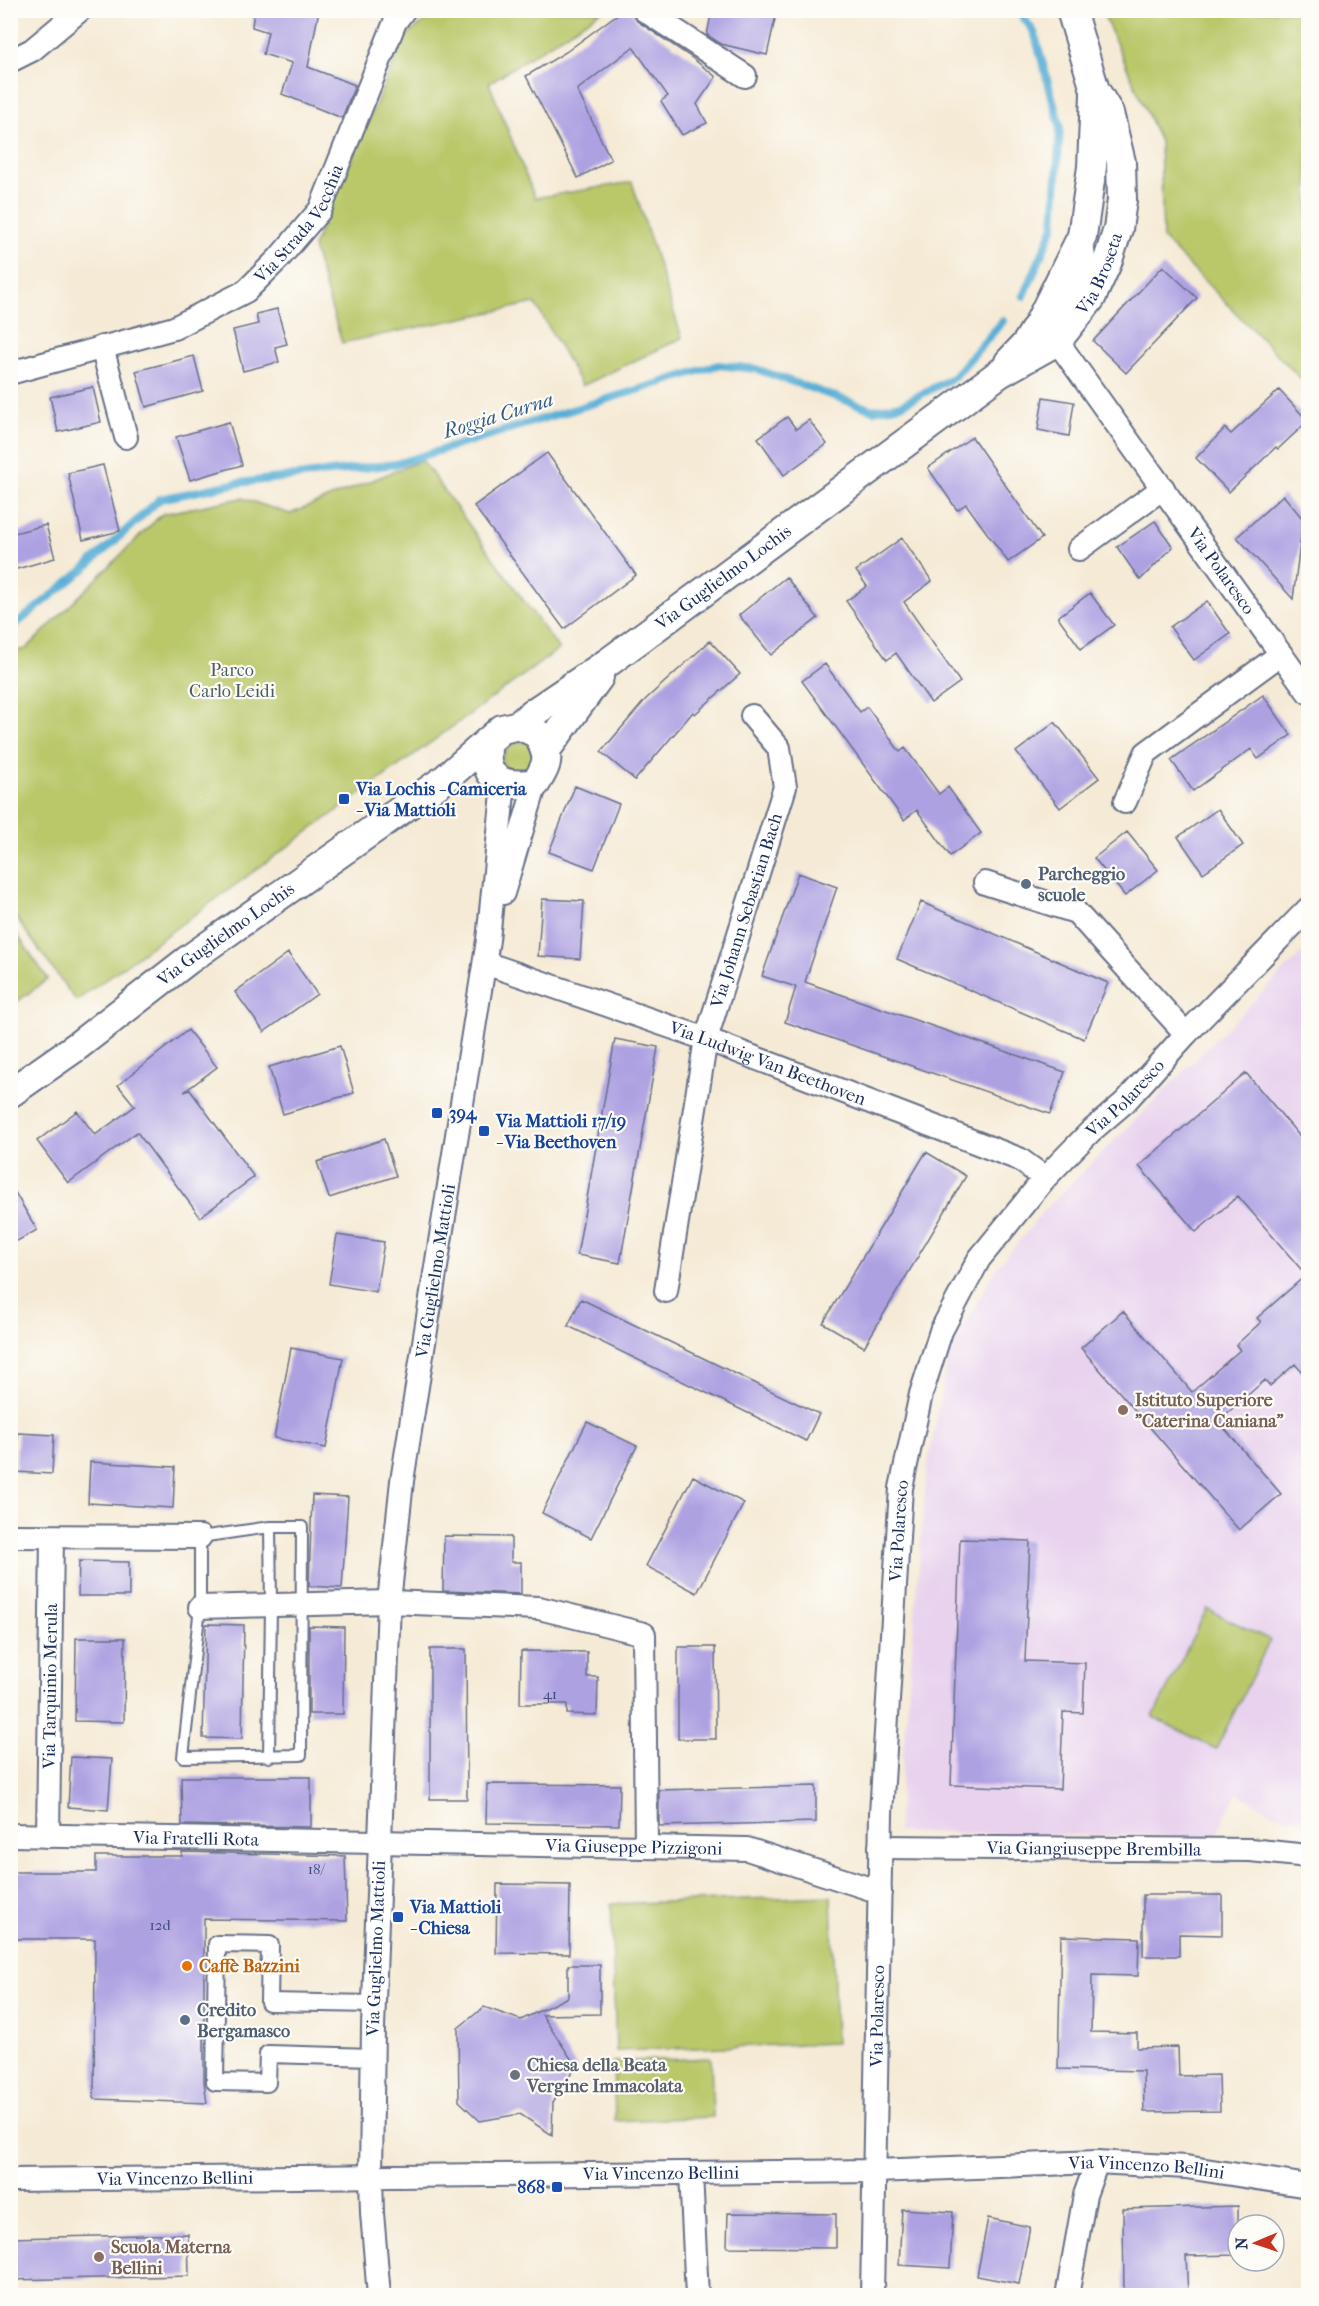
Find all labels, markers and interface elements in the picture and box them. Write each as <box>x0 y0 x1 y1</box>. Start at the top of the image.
street label: Via Strada Vecchia <box>249 161 348 288</box>
street label: Via Broseta <box>1071 230 1127 320</box>
water label: Roggia Curna <box>438 388 556 444</box>
street label: Via Guglielmo Lochis <box>651 521 796 635</box>
street label: Via Polaresco <box>1182 523 1259 619</box>
park label: Parco Carlo Leidi <box>189 660 276 702</box>
place label: Via Lochis - Camiceria - Via Mattioli <box>355 779 527 821</box>
marker: Via Lochis - Camiceria - Via Mattioli <box>337 792 351 806</box>
street label: Via Johann Sebastian Bach <box>706 811 787 1011</box>
place label: Parcheggio scuole <box>1038 864 1125 906</box>
marker: Parcheggio scuole <box>1019 877 1033 891</box>
street label: Via Guglielmo Lochis <box>153 878 299 991</box>
street label: Via Ludwig Van Beethoven <box>666 1017 869 1110</box>
street label: Via Polaresco <box>1081 1055 1169 1142</box>
place label: 394 <box>449 1103 478 1124</box>
marker: 394 <box>430 1106 444 1120</box>
place label: Via Mattioli 17/19 - Via Beethoven <box>495 1111 626 1153</box>
marker: Via Mattioli 17/19 - Via Beethoven <box>477 1124 491 1138</box>
street label: Via Guglielmo Mattioli <box>412 1182 460 1361</box>
place label: Istituto Superiore "Caterina Caniana" <box>1135 1390 1284 1432</box>
marker: Istituto Superiore "Caterina Caniana" <box>1116 1403 1130 1417</box>
street label: Via Polaresco <box>885 1478 914 1583</box>
street label: Via Tarquinio Merula <box>39 1602 62 1770</box>
house number: 41 <box>543 1685 557 1703</box>
street label: Via Fratelli Rota <box>132 1827 260 1851</box>
street label: Via Giuseppe Pizzigoni <box>544 1835 723 1860</box>
street label: Via Giangiuseppe Brembilla <box>985 1838 1202 1861</box>
street label: Via Guglielmo Mattioli <box>363 1859 390 2037</box>
house number: 18/ <box>308 1860 326 1878</box>
place label: Via Mattioli - Chiesa <box>409 1897 502 1939</box>
marker: Via Mattioli - Chiesa <box>391 1910 405 1924</box>
house number: 12d <box>149 1916 171 1934</box>
place label: Caffè Bazzini <box>199 1956 301 1977</box>
marker: Caffè Bazzini <box>180 1959 194 1973</box>
street label: Via Polaresco <box>866 1965 889 2068</box>
place label: Credito Bergamasco <box>197 2000 290 2042</box>
marker: Credito Bergamasco <box>178 2013 192 2027</box>
place label: Chiesa della Beata Vergine Immacolata <box>526 2055 683 2097</box>
marker: Chiesa della Beata Vergine Immacolata <box>508 2068 522 2082</box>
street label: Via Vincenzo Bellini <box>1067 2152 1227 2184</box>
street label: Via Vincenzo Bellini <box>582 2162 740 2185</box>
street label: Via Vincenzo Bellini <box>96 2167 254 2190</box>
place label: 868 <box>517 2177 545 2198</box>
marker: 868 <box>550 2180 564 2194</box>
north arrow <box>1226 2213 1286 2273</box>
text: N <box>1232 2236 1251 2250</box>
place label: Scuola Materna Bellini <box>111 2237 232 2279</box>
marker: Scuola Materna Bellini <box>92 2250 106 2264</box>

